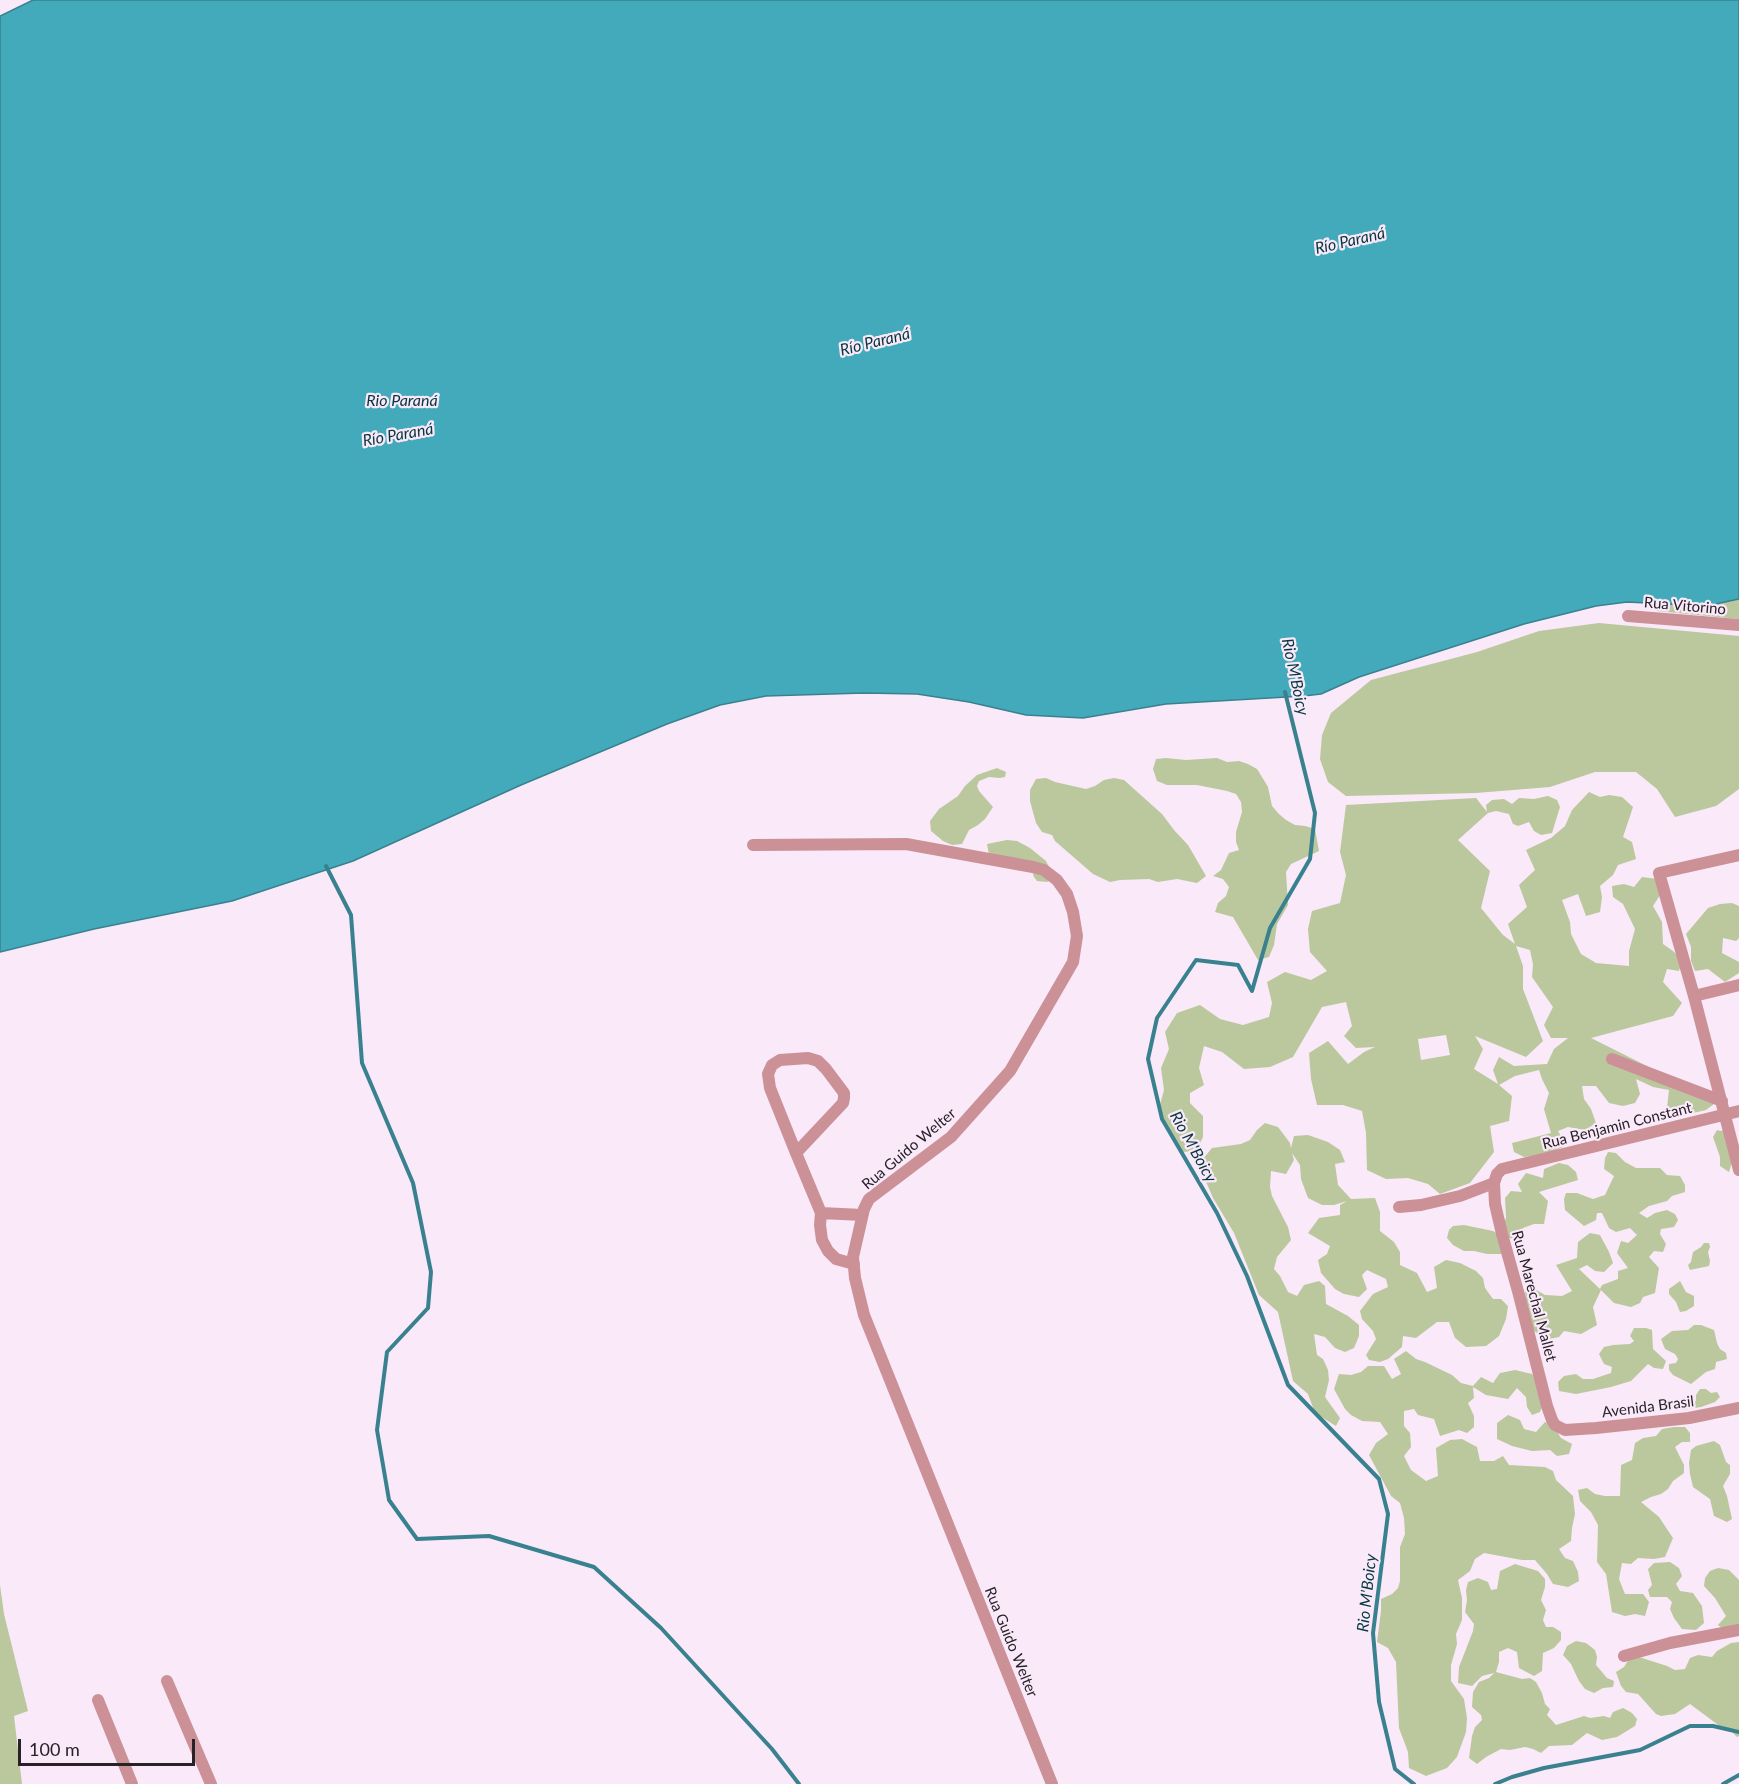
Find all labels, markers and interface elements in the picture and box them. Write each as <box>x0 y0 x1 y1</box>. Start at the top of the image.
water label: Río Paraná <box>1313 224 1387 258</box>
water label: Río Paraná <box>838 324 912 360</box>
water label: Rio Paraná <box>366 391 438 411</box>
water label: Río Paraná <box>361 419 435 451</box>
street label: Rua Vitorino <box>1643 593 1727 619</box>
water label: Rio M'Boicy <box>1277 637 1313 717</box>
street label: Rua Benjamin Constant <box>1540 1099 1694 1153</box>
street label: Rua Guido Welter <box>858 1104 960 1194</box>
water label: Rio M'Boicy <box>1166 1108 1220 1186</box>
street label: Rua Marechal Mallet <box>1508 1229 1560 1363</box>
street label: Avenida Brasil <box>1601 1392 1695 1422</box>
water label: Rio M'Boicy <box>1353 1553 1381 1633</box>
street label: Rua Guido Welter <box>981 1584 1041 1700</box>
scale bar <box>21 1727 198 1765</box>
text: 100 m <box>29 1738 80 1760</box>

